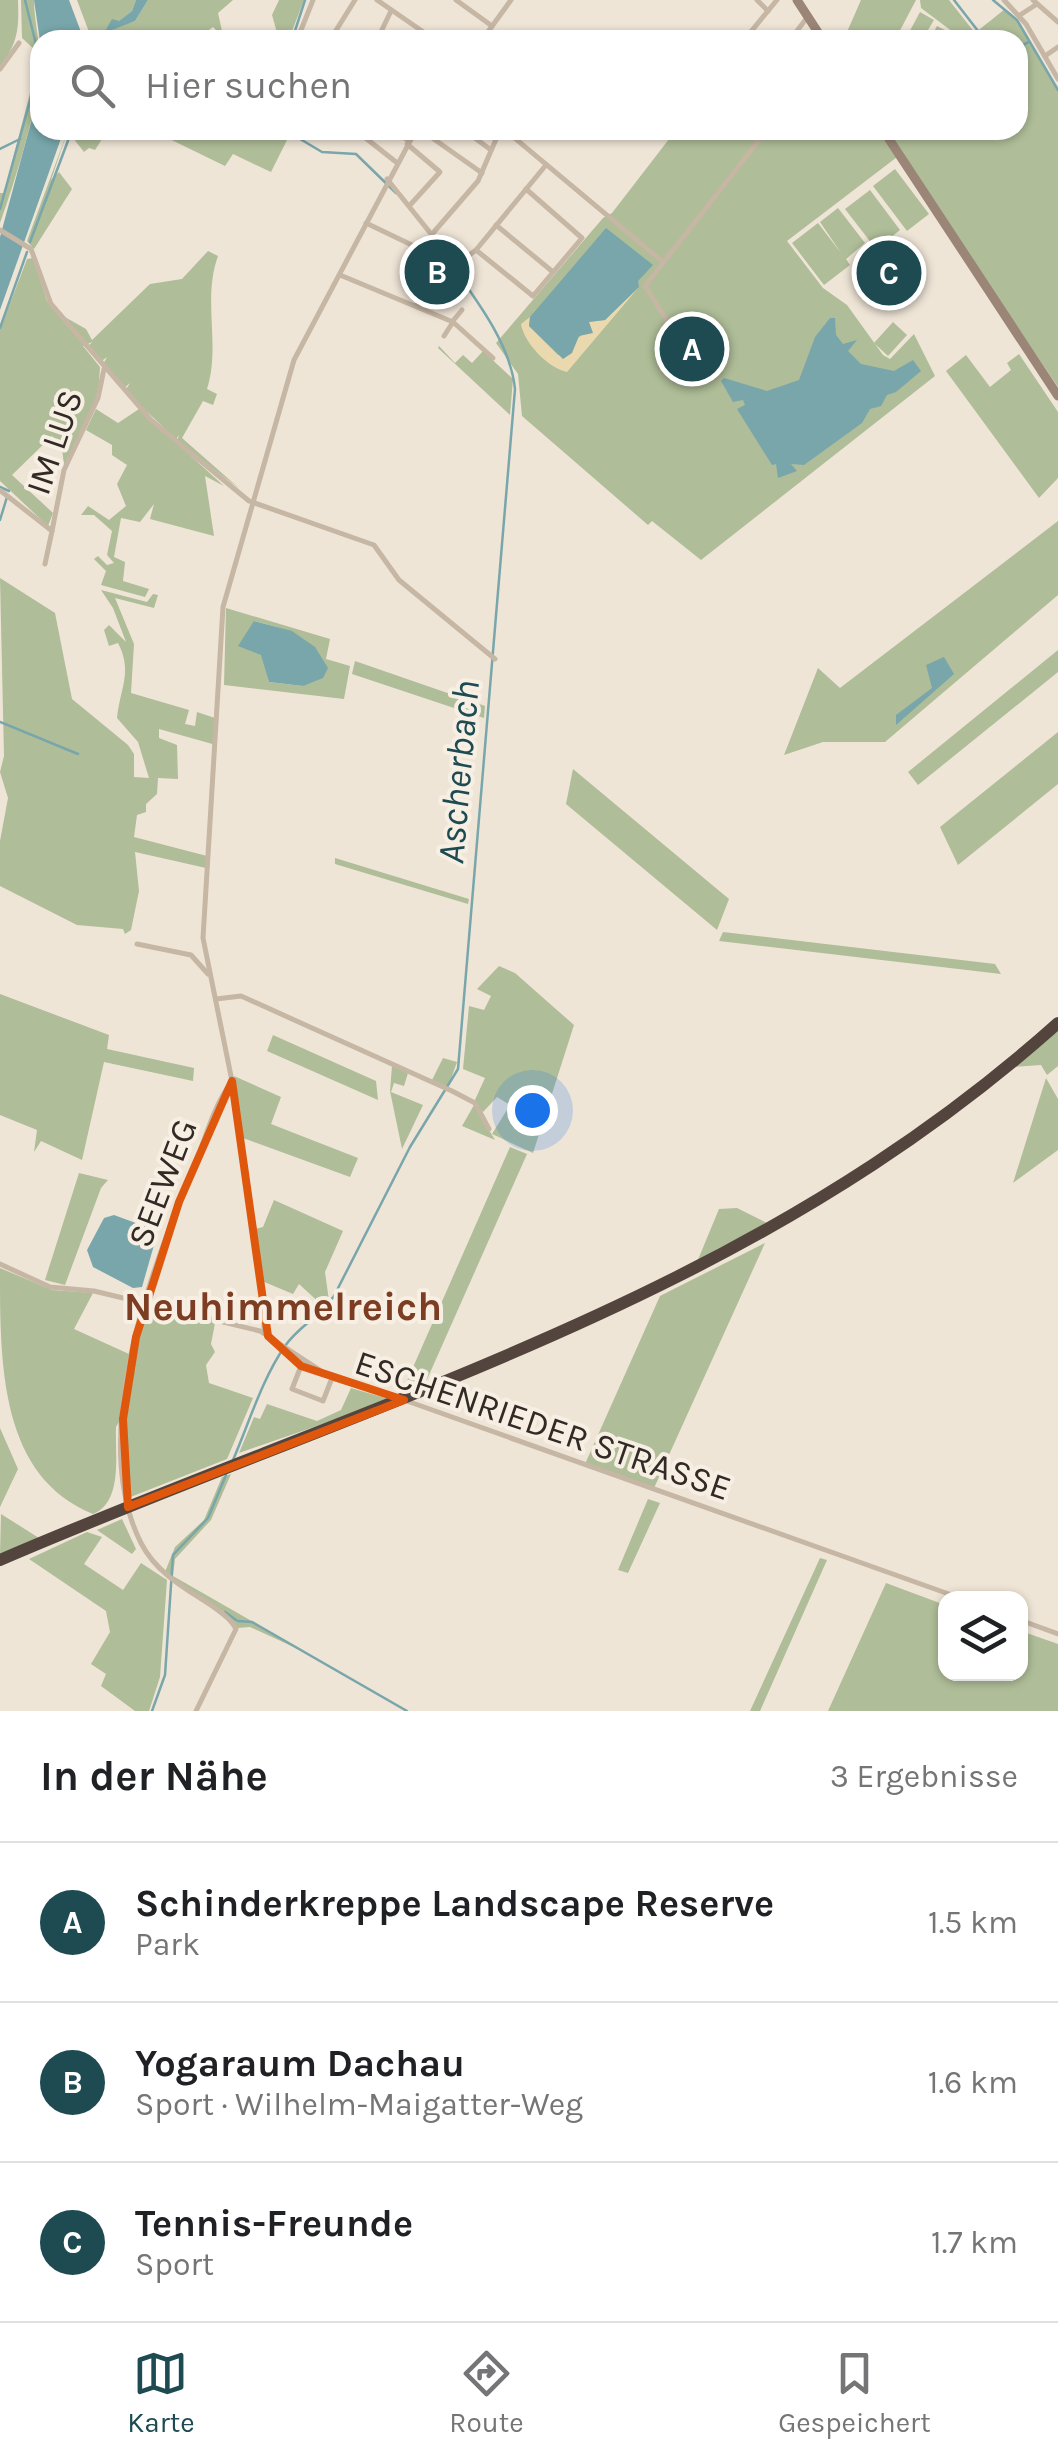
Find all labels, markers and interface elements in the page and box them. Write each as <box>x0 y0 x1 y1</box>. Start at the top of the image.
search box <box>30 30 1028 140</box>
icon: search <box>65 58 120 113</box>
text: Hier suchen <box>145 63 352 108</box>
pin: B <box>404 234 470 310</box>
pin: C <box>856 236 922 310</box>
pin: A <box>660 312 724 386</box>
street label: IM LUS <box>17 384 91 500</box>
water label: Ascherbach <box>428 678 489 866</box>
your location <box>507 1085 558 1136</box>
street label: SEEWEG <box>119 1113 206 1253</box>
district label: Neuhimmelreich <box>124 1283 442 1330</box>
street label: ESCHENRIEDER STRASSE <box>349 1342 736 1509</box>
map controls <box>938 1591 1028 1681</box>
button: layers <box>938 1591 1028 1681</box>
text: In der Nähe <box>40 1751 268 1801</box>
text: 3 Ergebnisse <box>830 1758 1018 1795</box>
text: Schinderkreppe Landscape Reserve <box>135 1881 774 1926</box>
text: A <box>62 1904 83 1941</box>
text: 1.5 km <box>928 1904 1018 1941</box>
text: Park <box>135 1926 200 1963</box>
text: Yogaraum Dachau <box>135 2041 465 2086</box>
text: B <box>62 2064 83 2101</box>
text: 1.6 km <box>928 2064 1018 2101</box>
text: Sport · Wilhelm-Maigatter-Weg <box>135 2086 583 2123</box>
text: Tennis-Freunde <box>135 2201 413 2246</box>
text: C <box>62 2224 83 2261</box>
text: 1.7 km <box>931 2224 1018 2261</box>
text: Sport <box>135 2246 214 2283</box>
tab: Karte <box>127 2346 195 2439</box>
tab: Route <box>449 2346 524 2439</box>
tab: Gespeichert <box>778 2346 931 2439</box>

